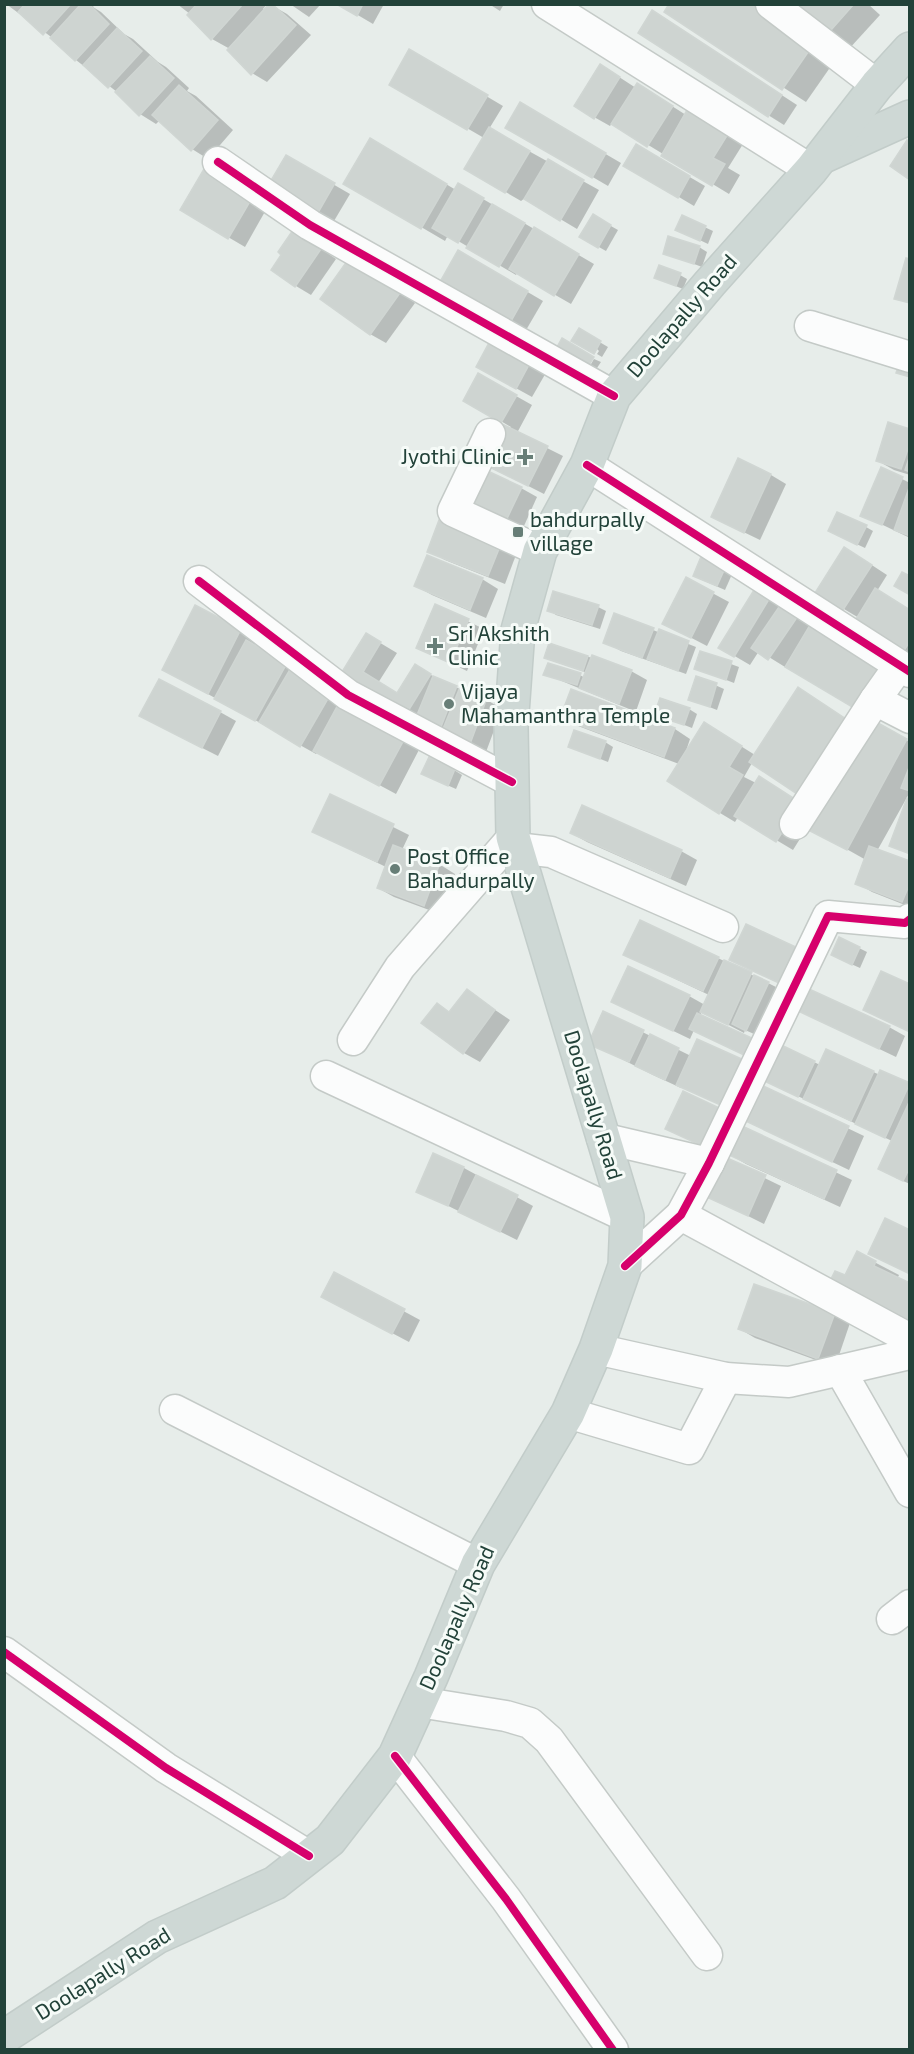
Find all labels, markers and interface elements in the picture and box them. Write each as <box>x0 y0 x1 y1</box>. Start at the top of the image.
street label: Doolapally Road <box>621 248 741 382</box>
place label: Jyothi Clinic <box>401 443 512 468</box>
marker: Jyothi Clinic <box>516 448 534 466</box>
place label: bahdurpally village <box>530 506 645 555</box>
marker: bahdurpally village <box>511 525 525 539</box>
place label: Sri Akshith Clinic <box>448 620 550 669</box>
marker: Sri Akshith Clinic <box>426 637 444 655</box>
place label: Vijaya Mahamanthra Temple <box>461 678 670 727</box>
marker: Vijaya Mahamanthra Temple <box>442 697 456 711</box>
place label: Post Office Bahadurpally <box>407 843 535 892</box>
marker: Post Office Bahadurpally <box>388 862 402 876</box>
street label: Doolapally Road <box>560 1027 629 1182</box>
street label: Doolapally Road <box>413 1542 499 1693</box>
street label: Doolapally Road <box>30 1921 175 2024</box>

